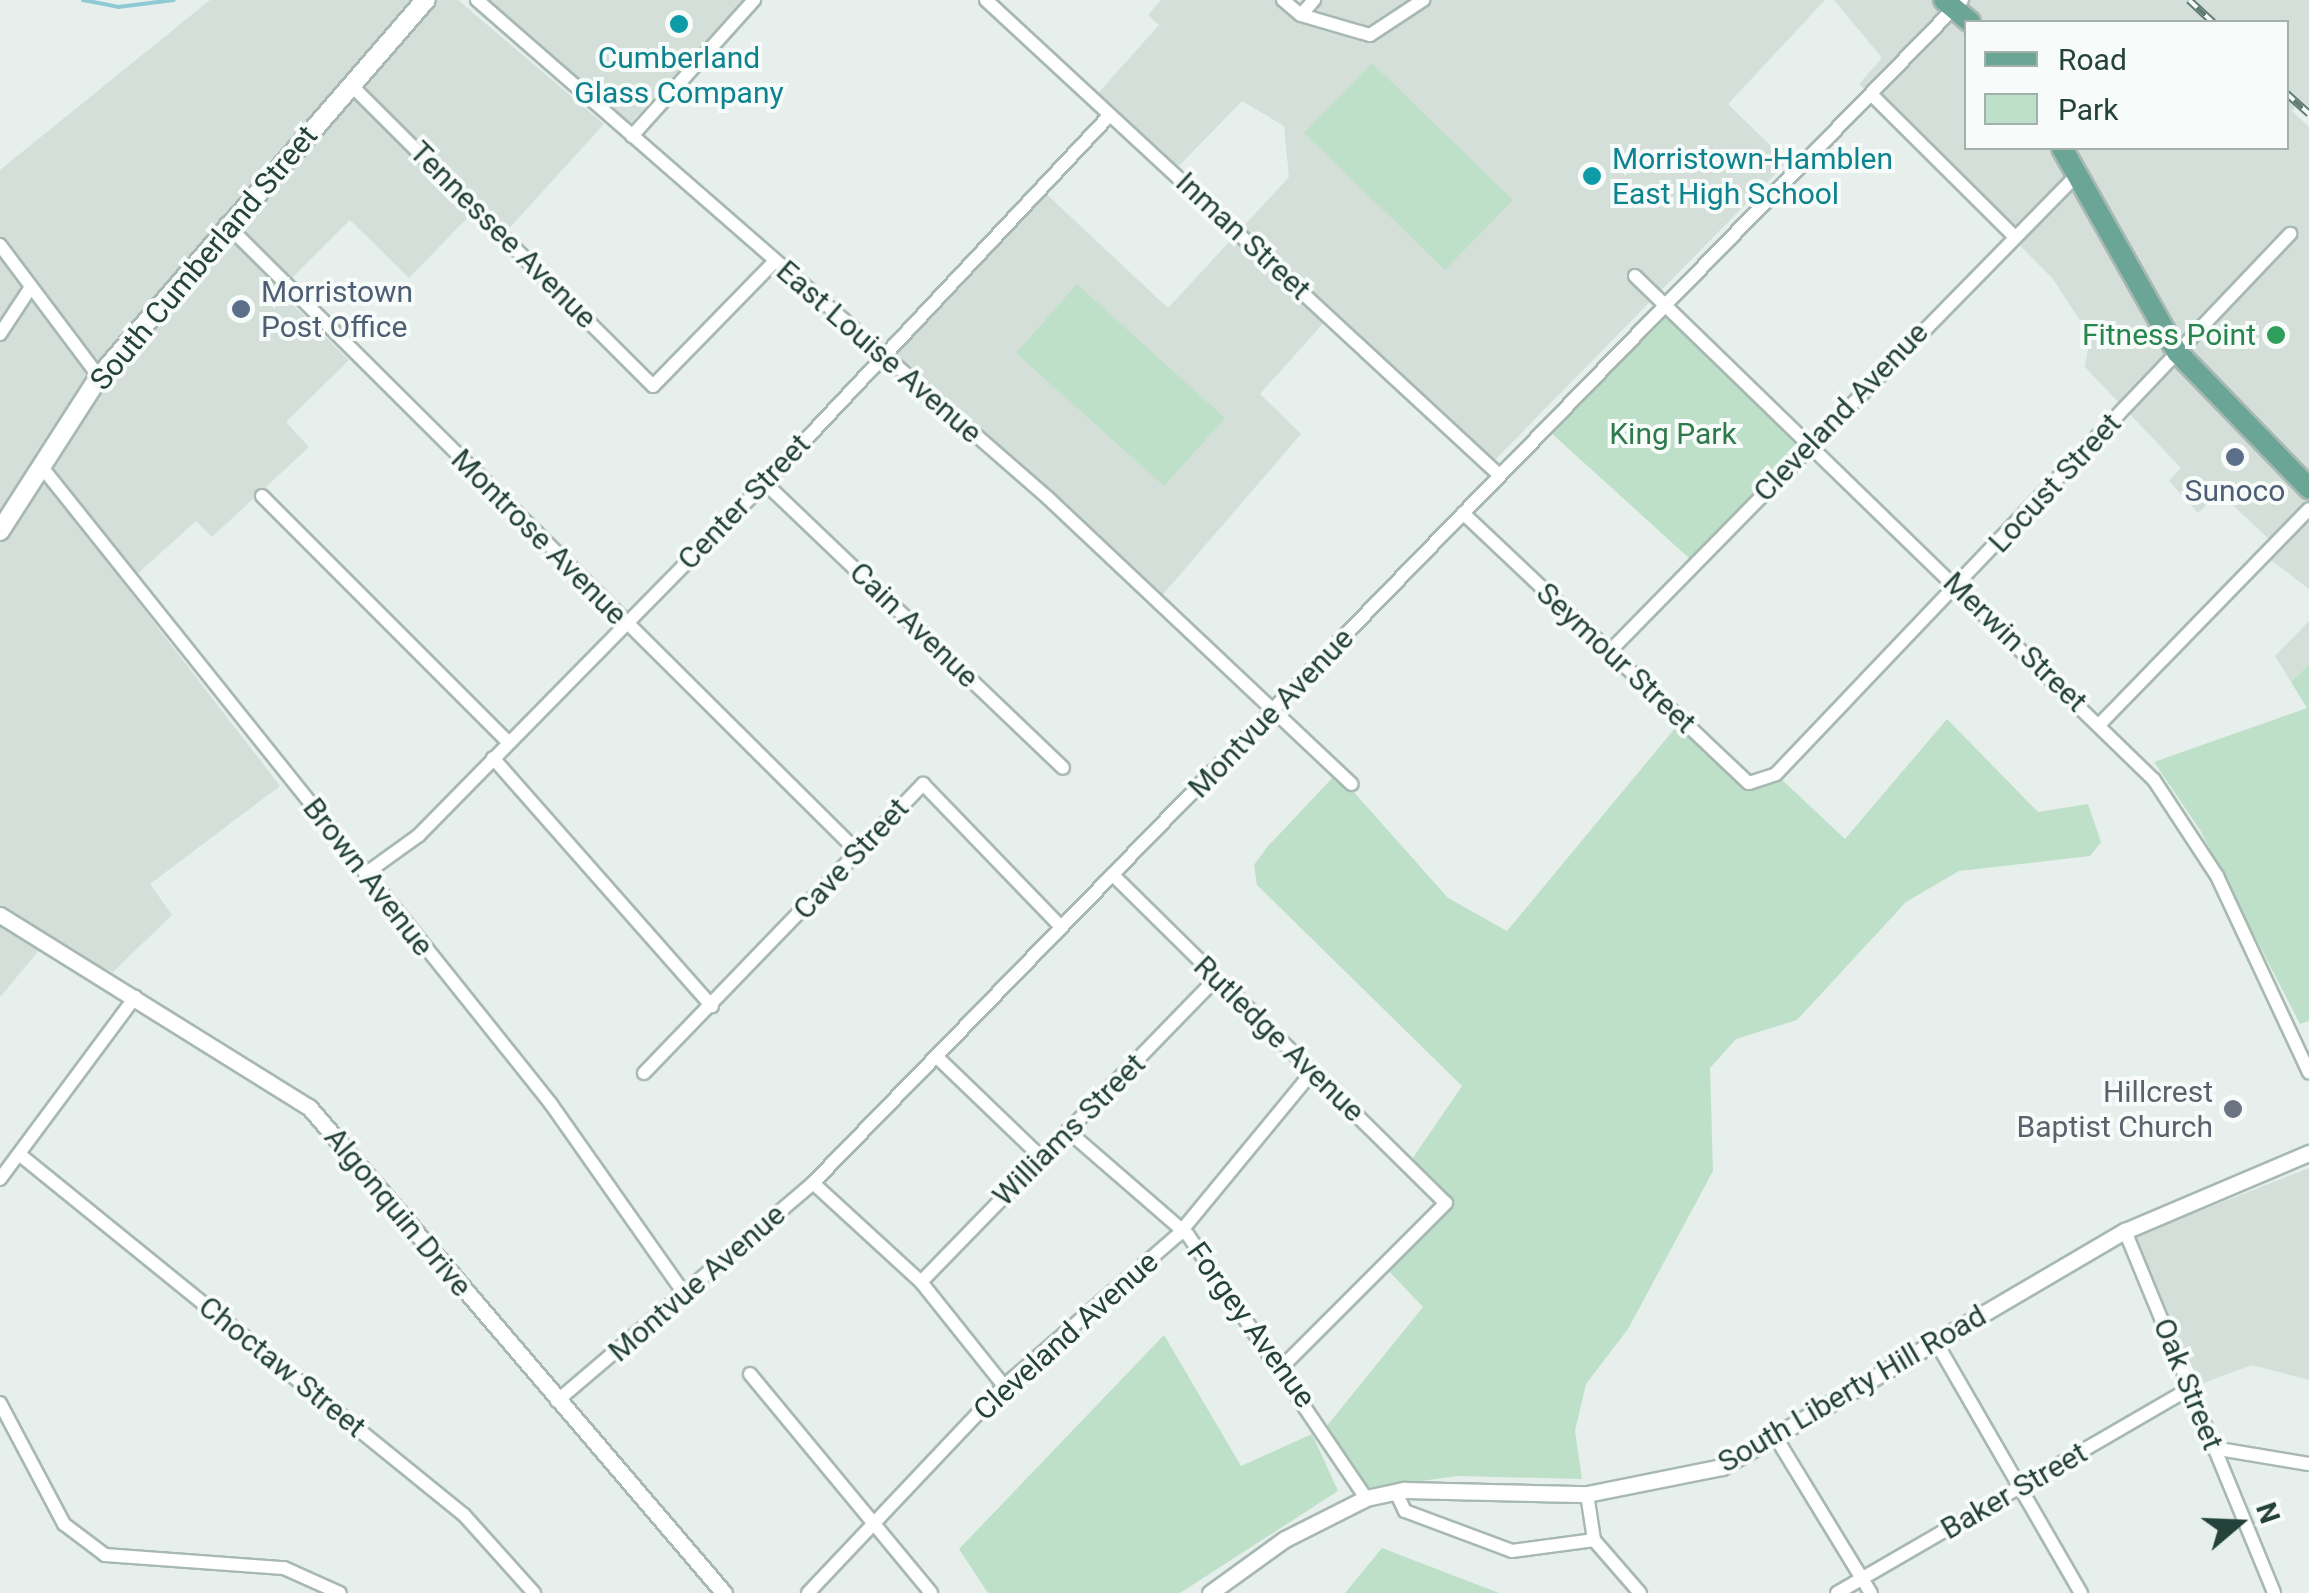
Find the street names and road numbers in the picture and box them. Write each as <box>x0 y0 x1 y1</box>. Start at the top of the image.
street label: South Cumberland Street <box>83 118 325 398</box>
street label: Tennessee Avenue <box>402 134 604 336</box>
street label: Inman Street <box>1168 165 1318 307</box>
street label: East Louise Avenue <box>769 253 989 451</box>
street label: Cleveland Avenue <box>1746 315 1936 509</box>
street label: Locust Street <box>1981 406 2129 560</box>
street label: Center Street <box>670 427 818 577</box>
street label: Montrose Avenue <box>444 442 634 632</box>
street label: Cain Avenue <box>842 555 986 695</box>
street label: Merwin Street <box>1936 565 2094 719</box>
street label: Seymour Street <box>1529 575 1703 741</box>
street label: Montvue Avenue <box>1181 621 1361 805</box>
street label: Brown Avenue <box>295 791 441 963</box>
street label: Cave Street <box>786 791 916 927</box>
street label: Rutledge Avenue <box>1186 949 1372 1129</box>
street label: Williams Street <box>985 1046 1153 1214</box>
street label: Algonquin Drive <box>317 1120 479 1304</box>
street label: Montvue Avenue <box>601 1197 793 1369</box>
street label: Forgey Avenue <box>1179 1235 1323 1415</box>
street label: Cleveland Avenue <box>966 1244 1166 1428</box>
street label: Choctaw Street <box>191 1289 373 1445</box>
street label: South Liberty Hill Road <box>1712 1298 1992 1480</box>
street label: Oak Street <box>2145 1313 2231 1455</box>
street label: Baker Street <box>1935 1435 2093 1547</box>

